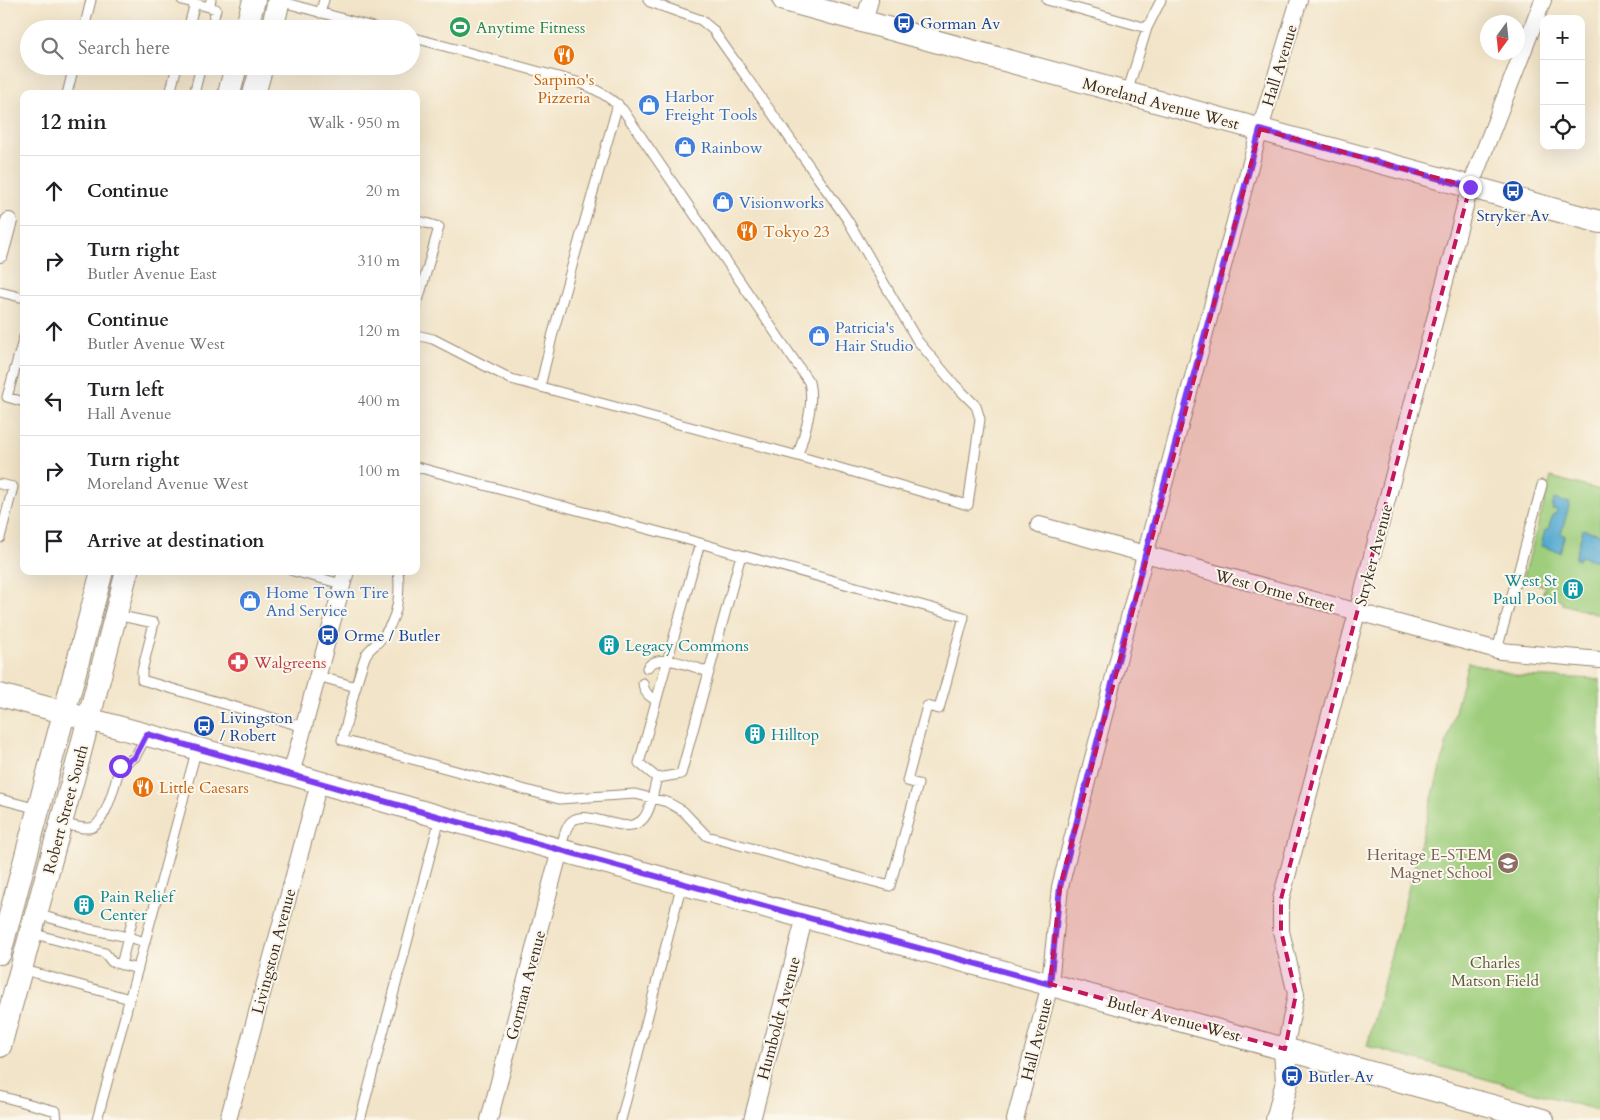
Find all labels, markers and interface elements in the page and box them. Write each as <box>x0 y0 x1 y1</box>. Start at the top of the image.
bus stop icon: Gorman Av <box>892 11 916 35</box>
place label: Gorman Av <box>920 13 1001 35</box>
sports icon: Anytime Fitness <box>448 15 472 39</box>
north arrow <box>1480 15 1525 60</box>
map controls <box>1540 15 1585 150</box>
button: + <box>1540 15 1585 60</box>
place label: Anytime Fitness <box>476 17 585 39</box>
search box <box>20 20 420 75</box>
street label: Hall Avenue <box>1257 22 1303 109</box>
icon: search <box>38 34 66 62</box>
text: Search here <box>78 35 170 61</box>
restaurant icon: Sarpino's Pizzeria <box>552 43 576 67</box>
button: − <box>1540 60 1585 105</box>
place label: Sarpino's Pizzeria <box>534 69 594 109</box>
street label: Moreland Avenue West <box>1080 72 1241 135</box>
place label: Harbor Freight Tools <box>665 86 757 126</box>
shop icon: Harbor Freight Tools <box>637 93 661 117</box>
button: locate <box>1540 105 1585 150</box>
text: 12 min <box>40 108 107 137</box>
text: Walk · 950 m <box>308 112 400 134</box>
shop icon: Rainbow <box>673 135 697 159</box>
place label: Rainbow <box>701 137 763 159</box>
route end <box>1459 176 1482 199</box>
icon: ahead <box>40 177 68 205</box>
text: Continue <box>87 178 169 204</box>
bus stop icon: Stryker Av <box>1501 179 1525 203</box>
text: 20 m <box>366 180 400 202</box>
shop icon: Visionworks <box>711 190 735 214</box>
place label: Visionworks <box>739 192 824 214</box>
place label: Stryker Av <box>1477 205 1550 227</box>
restaurant icon: Tokyo 23 <box>735 219 759 243</box>
place label: Tokyo 23 <box>763 221 830 243</box>
text: Turn right <box>87 237 179 263</box>
icon: right <box>40 247 68 275</box>
text: 310 m <box>358 250 400 272</box>
text: Butler Avenue East <box>87 263 217 285</box>
text: Continue <box>87 307 169 333</box>
icon: ahead <box>40 317 68 345</box>
place label: Patricia's Hair Studio <box>835 317 914 357</box>
text: 120 m <box>358 320 400 342</box>
shop icon: Patricia's Hair Studio <box>807 324 831 348</box>
text: Butler Avenue West <box>87 333 225 355</box>
text: Turn left <box>87 377 164 403</box>
icon: left <box>40 387 68 415</box>
text: 400 m <box>358 390 400 412</box>
text: Hall Avenue <box>87 403 172 425</box>
text: Turn right <box>87 447 179 473</box>
icon: right <box>40 457 68 485</box>
text: 100 m <box>358 460 400 482</box>
text: Moreland Avenue West <box>87 473 248 495</box>
street label: Stryker Avenue <box>1350 502 1398 609</box>
icon: arrive <box>40 527 68 555</box>
text: Arrive at destination <box>87 528 264 554</box>
street label: West Orme Street <box>1212 564 1337 617</box>
place label: West St Paul Pool <box>1493 570 1557 610</box>
building icon: West St Paul Pool <box>1561 577 1585 601</box>
place label: Home Town Tire And Service <box>266 582 389 622</box>
shop icon: Home Town Tire And Service <box>238 589 262 613</box>
bus stop icon: Orme / Butler <box>316 623 340 647</box>
place label: Orme / Butler <box>344 625 440 647</box>
building icon: Legacy Commons <box>597 633 621 657</box>
place label: Legacy Commons <box>625 635 749 657</box>
pharmacy icon: Walgreens <box>226 650 250 674</box>
place label: Walgreens <box>253 652 326 674</box>
place label: Livingston / Robert <box>220 707 293 747</box>
bus stop icon: Livingston / Robert <box>192 714 216 738</box>
building icon: Hilltop <box>743 722 767 746</box>
place label: Hilltop <box>771 724 819 746</box>
street label: Robert Street South <box>38 742 94 876</box>
route start <box>109 755 132 778</box>
restaurant icon: Little Caesars <box>131 775 155 799</box>
place label: Little Caesars <box>159 777 249 799</box>
place label: Heritage E-STEM Magnet School <box>1367 844 1492 884</box>
school or university icon: Heritage E-STEM Magnet School <box>1496 851 1520 875</box>
place label: Pain Relief Center <box>100 886 176 926</box>
street label: Livingston Avenue <box>247 886 301 1016</box>
building icon: Pain Relief Center <box>72 893 96 917</box>
street label: Gorman Avenue <box>501 928 551 1043</box>
park label: Charles Matson Field <box>1451 952 1539 992</box>
street label: Humboldt Avenue <box>752 954 806 1082</box>
street label: Butler Avenue West <box>1104 991 1243 1047</box>
street label: Hall Avenue <box>1016 996 1058 1083</box>
bus stop icon: Butler Av <box>1280 1064 1304 1088</box>
place label: Butler Av <box>1308 1066 1375 1088</box>

